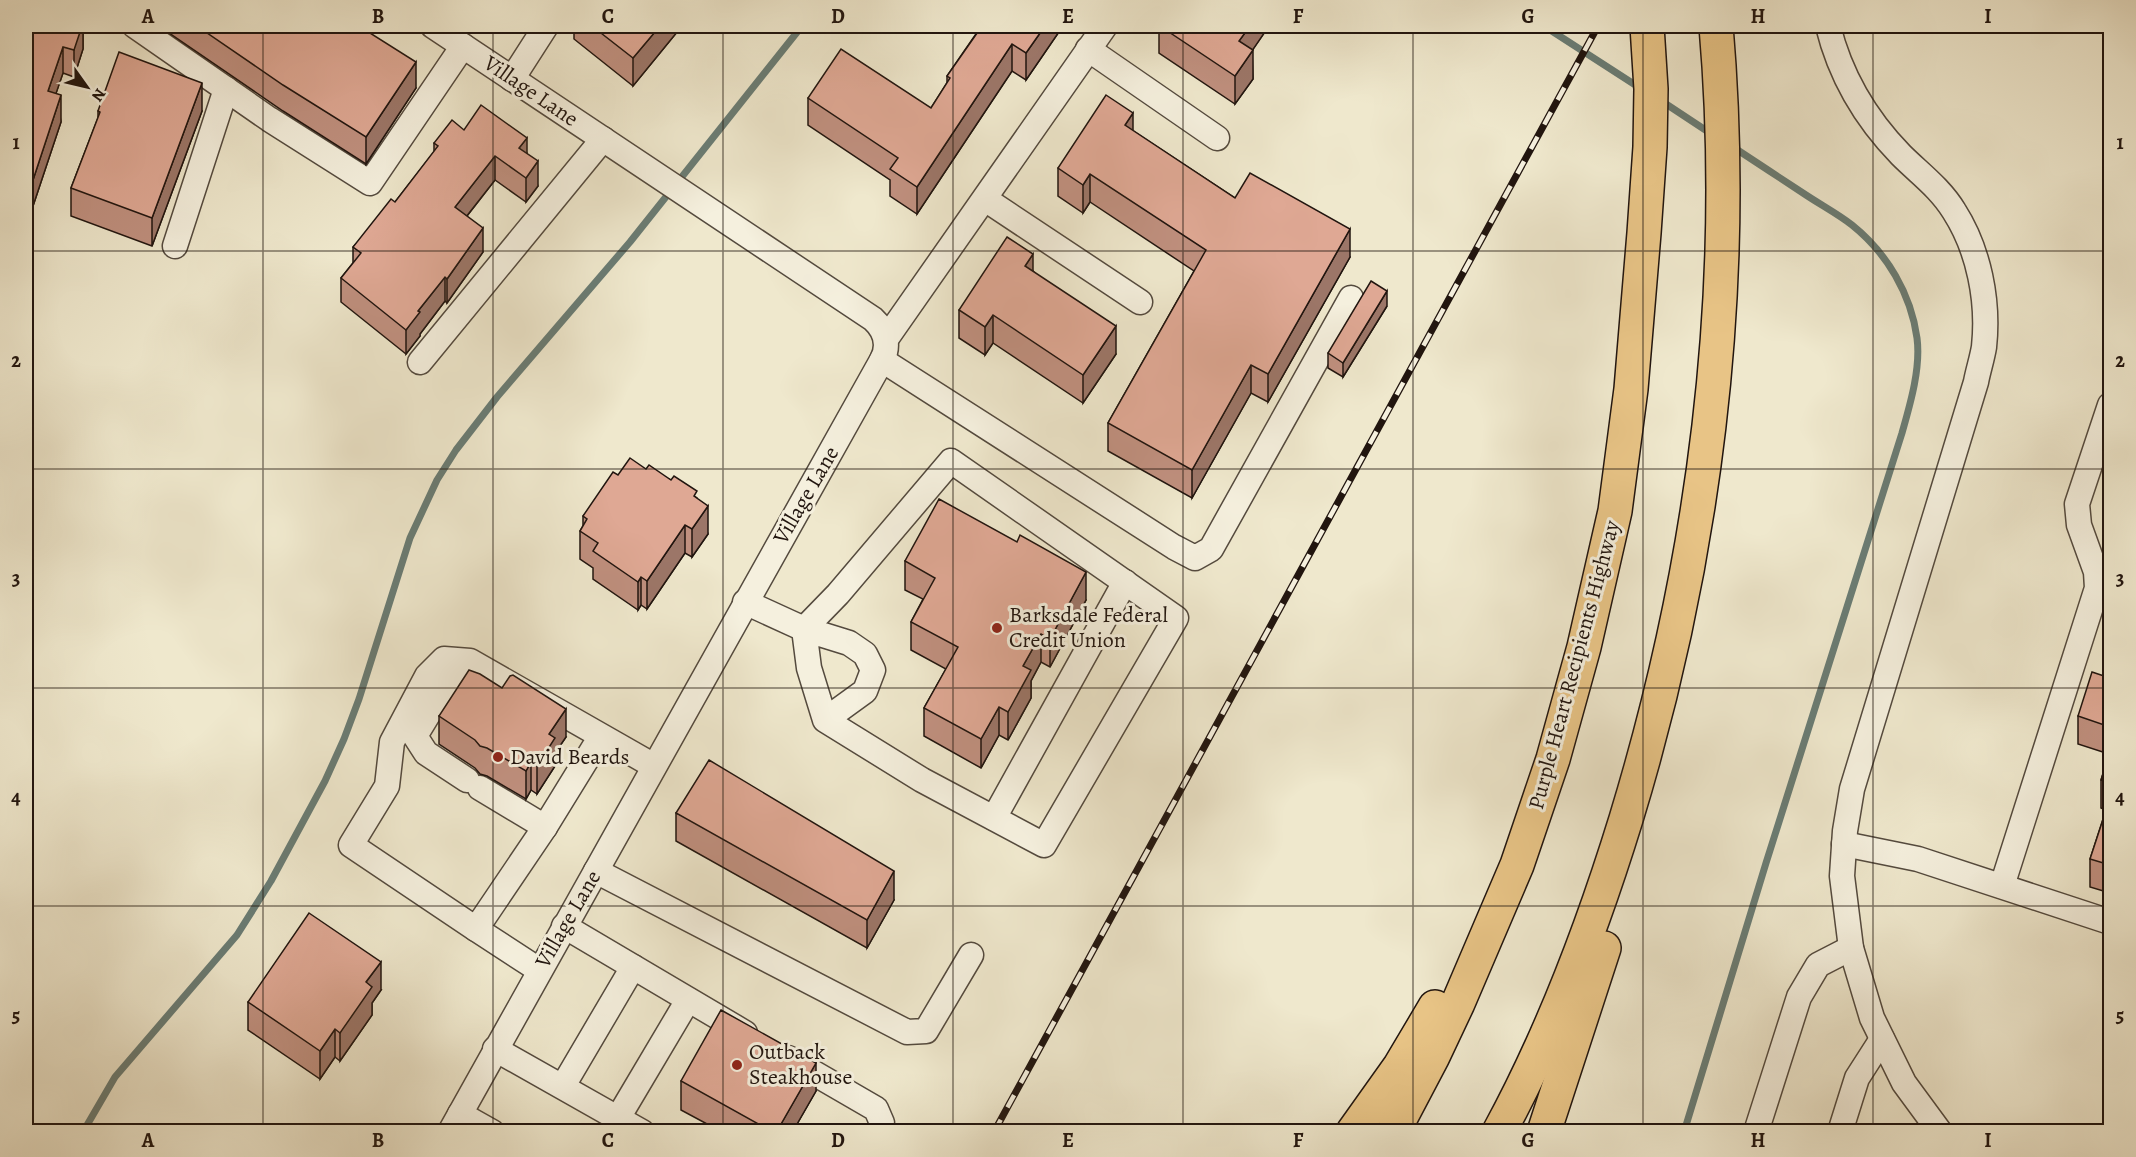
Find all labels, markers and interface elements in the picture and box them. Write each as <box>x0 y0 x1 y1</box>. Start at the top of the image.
text: A <box>141 3 155 30</box>
text: B <box>372 3 384 30</box>
text: C <box>602 3 614 30</box>
text: D <box>831 3 845 30</box>
text: E <box>1062 3 1074 30</box>
text: F <box>1293 3 1304 30</box>
text: G <box>1521 3 1535 30</box>
text: H <box>1751 3 1766 30</box>
text: I <box>1984 3 1992 30</box>
street label: Village Lane <box>477 48 584 134</box>
north arrow <box>57 57 117 117</box>
text: N <box>86 84 111 106</box>
text: 1 <box>12 129 20 156</box>
text: 1 <box>2116 129 2124 156</box>
text: 2 <box>11 347 21 374</box>
text: 2 <box>2115 347 2125 374</box>
street label: Village Lane <box>765 441 846 550</box>
street label: Purple Heart Recipients Highway <box>1521 517 1627 813</box>
text: 3 <box>12 565 20 592</box>
text: 3 <box>2116 565 2124 592</box>
place label: Barksdale Federal Credit Union <box>1009 600 1168 655</box>
marker: Barksdale Federal Credit Union <box>990 621 1004 635</box>
place label: David Beards <box>510 742 629 772</box>
marker: David Beards <box>491 750 505 764</box>
text: 4 <box>11 784 21 811</box>
text: 4 <box>2115 784 2125 811</box>
street label: Village Lane <box>527 865 608 974</box>
text: 5 <box>12 1002 20 1029</box>
text: 5 <box>2116 1002 2124 1029</box>
place label: Outback Steakhouse <box>749 1037 852 1092</box>
marker: Outback Steakhouse <box>730 1058 744 1072</box>
text: A <box>141 1127 155 1154</box>
text: B <box>372 1127 384 1154</box>
text: C <box>602 1127 614 1154</box>
text: D <box>831 1127 845 1154</box>
text: E <box>1062 1127 1074 1154</box>
text: F <box>1293 1127 1304 1154</box>
text: G <box>1521 1127 1535 1154</box>
text: H <box>1751 1127 1766 1154</box>
text: I <box>1984 1127 1992 1154</box>

